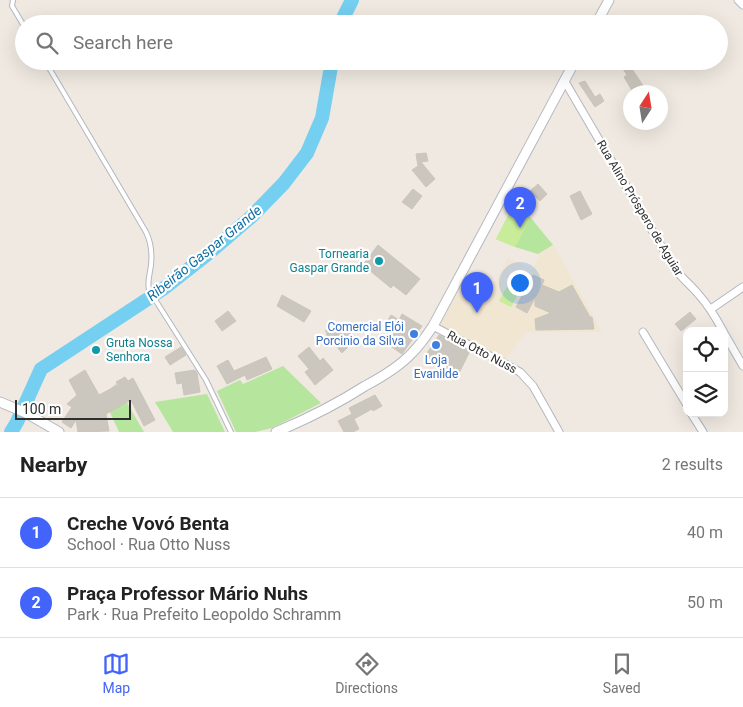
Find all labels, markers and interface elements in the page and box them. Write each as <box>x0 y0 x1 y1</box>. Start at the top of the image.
search box <box>15 15 728 70</box>
icon: search <box>33 29 61 57</box>
text: Search here <box>73 31 173 54</box>
north arrow <box>623 85 668 130</box>
street label: Rua Alino Próspero de Aguiar <box>594 138 686 278</box>
pin: 2 <box>504 187 536 228</box>
water label: Ribeirão Gaspar Grande <box>144 202 264 304</box>
place label: Tornearia Gaspar Grande <box>290 247 369 275</box>
marker: Tornearia Gaspar Grande <box>373 255 385 267</box>
your location <box>507 270 533 296</box>
pin: 1 <box>461 272 493 313</box>
place label: Comercial Elói Porcinio da Silva <box>316 320 404 348</box>
map controls <box>683 327 728 417</box>
button: locate <box>683 327 728 372</box>
marker: Comercial Elói Porcinio da Silva <box>408 328 420 340</box>
street label: Rua Otto Nuss <box>445 328 519 376</box>
place label: Gruta Nossa Senhora <box>106 336 173 364</box>
marker: Loja Evanilde <box>430 339 442 351</box>
marker: Gruta Nossa Senhora <box>90 344 102 356</box>
place label: Loja Evanilde <box>414 353 458 381</box>
button: layers <box>683 372 728 417</box>
scale bar <box>15 397 131 420</box>
text: 100 m <box>22 401 61 417</box>
text: Nearby <box>20 453 87 477</box>
text: 2 results <box>662 455 723 474</box>
text: Creche Vovó Benta <box>67 512 229 535</box>
text: 1 <box>31 523 41 542</box>
text: 40 m <box>687 523 723 542</box>
text: School · Rua Otto Nuss <box>67 535 230 554</box>
text: Praça Professor Mário Nuhs <box>67 582 308 605</box>
text: 2 <box>31 593 41 612</box>
text: 50 m <box>687 593 723 612</box>
text: Park · Rua Prefeito Leopoldo Schramm <box>67 605 341 624</box>
tab: Map <box>102 650 130 696</box>
tab: Directions <box>335 650 398 696</box>
tab: Saved <box>603 650 641 696</box>

